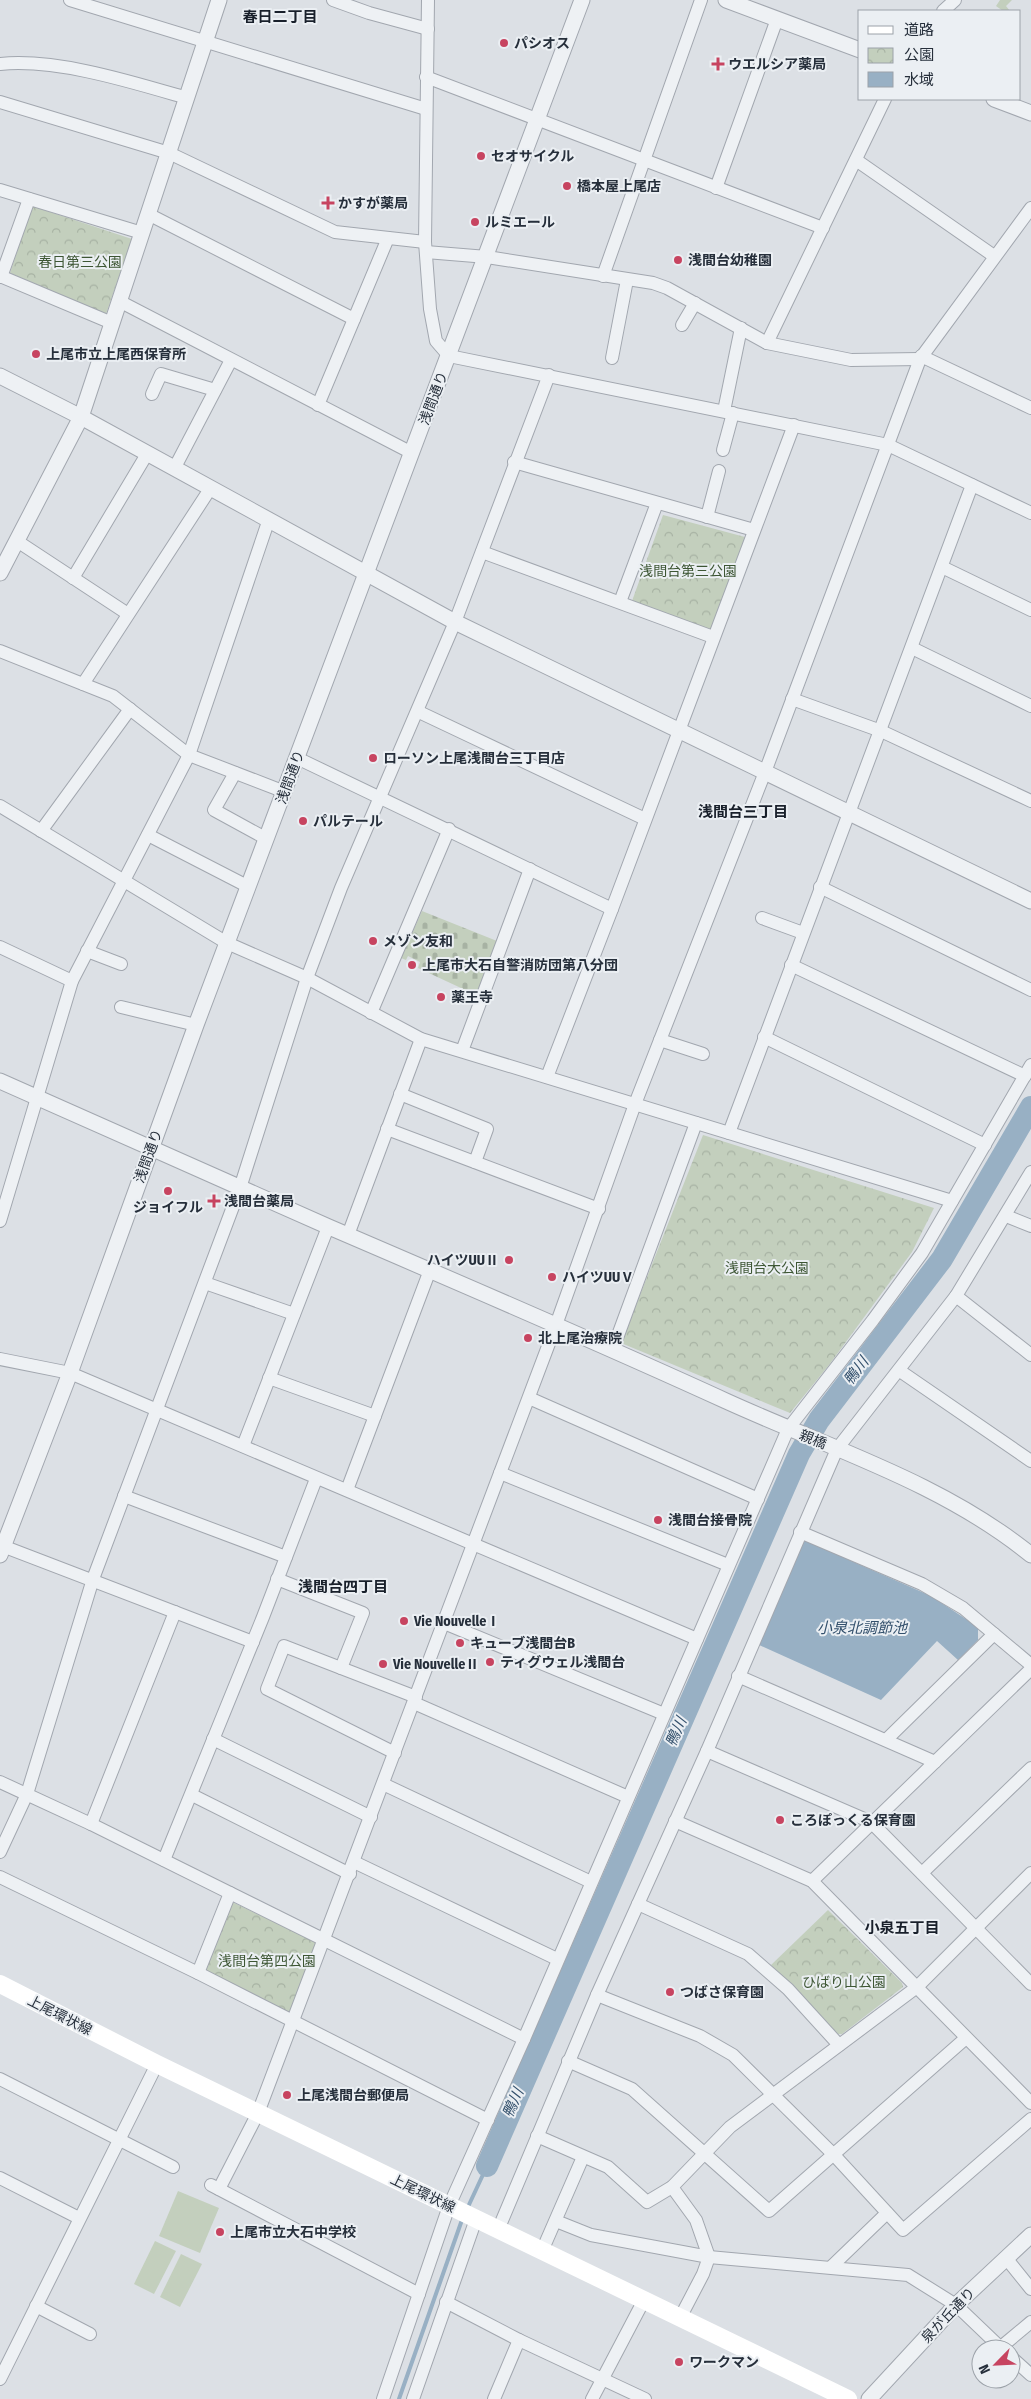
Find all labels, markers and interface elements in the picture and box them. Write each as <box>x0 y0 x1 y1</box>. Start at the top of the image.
district label: 春日二丁目 <box>242 8 318 26</box>
legend <box>858 10 1021 100</box>
text: 道路 <box>904 21 934 39</box>
place label: パシオス <box>514 35 570 52</box>
marker: パシオス <box>498 37 510 49</box>
text: 公園 <box>904 46 934 64</box>
place label: ウエルシア薬局 <box>728 56 826 73</box>
marker: ウエルシア薬局 <box>712 58 724 70</box>
text: 水域 <box>904 71 934 89</box>
place label: セオサイクル <box>491 148 574 165</box>
marker: セオサイクル <box>475 150 487 162</box>
place label: 橋本屋上尾店 <box>577 178 661 195</box>
marker: 橋本屋上尾店 <box>561 180 573 192</box>
place label: かすが薬局 <box>338 195 408 212</box>
marker: かすが薬局 <box>322 197 334 209</box>
place label: ルミエール <box>485 214 555 231</box>
marker: ルミエール <box>469 216 481 228</box>
place label: 浅間台幼稚園 <box>688 252 772 269</box>
park label: 春日第三公園 <box>38 254 122 271</box>
marker: 浅間台幼稚園 <box>672 254 684 266</box>
place label: 上尾市立上尾西保育所 <box>46 346 186 363</box>
marker: 上尾市立上尾西保育所 <box>30 348 42 360</box>
street label: 浅間通り <box>415 369 451 427</box>
park label: 浅間台第三公園 <box>639 563 737 580</box>
street label: 浅間通り <box>273 748 308 806</box>
place label: ローソン上尾浅間台三丁目店 <box>383 750 565 767</box>
marker: ローソン上尾浅間台三丁目店 <box>367 752 379 764</box>
district label: 浅間台三丁目 <box>698 803 788 821</box>
place label: パルテール <box>313 813 383 830</box>
marker: パルテール <box>297 815 309 827</box>
place label: メゾン友和 <box>383 933 453 950</box>
marker: メゾン友和 <box>367 935 379 947</box>
place label: 上尾市大石自警消防団第八分団 <box>422 957 618 974</box>
marker: 上尾市大石自警消防団第八分団 <box>406 959 418 971</box>
place label: 薬王寺 <box>451 989 493 1006</box>
marker: 薬王寺 <box>435 991 447 1003</box>
street label: 浅間通り <box>131 1127 166 1185</box>
marker: ジョイフル <box>162 1185 174 1197</box>
place label: 浅間台薬局 <box>224 1193 294 1210</box>
marker: 浅間台薬局 <box>208 1195 220 1207</box>
place label: ジョイフル <box>133 1199 203 1216</box>
place label: ハイツUUⅡ <box>427 1252 499 1269</box>
marker: ハイツUUⅡ <box>503 1254 515 1266</box>
park label: 浅間台大公園 <box>725 1260 809 1277</box>
place label: ハイツUUⅤ <box>562 1269 634 1286</box>
marker: ハイツUUⅤ <box>546 1271 558 1283</box>
place label: 北上尾治療院 <box>538 1330 622 1347</box>
marker: 北上尾治療院 <box>522 1332 534 1344</box>
water label: 鴨川 <box>840 1352 873 1388</box>
street label: 親橋 <box>797 1426 829 1453</box>
place label: 浅間台接骨院 <box>668 1512 752 1529</box>
marker: 浅間台接骨院 <box>652 1514 664 1526</box>
district label: 浅間台四丁目 <box>298 1578 388 1596</box>
place label: Vie NouvelleⅠ <box>413 1613 500 1630</box>
marker: Vie NouvelleⅠ <box>398 1615 410 1627</box>
water label: 小泉北調節池 <box>817 1619 909 1637</box>
place label: キューブ浅間台B <box>470 1635 575 1652</box>
marker: キューブ浅間台B <box>454 1637 466 1649</box>
place label: ティグウェル浅間台 <box>500 1654 625 1671</box>
place label: Vie NouvelleⅡ <box>392 1656 479 1673</box>
marker: ティグウェル浅間台 <box>484 1656 496 1668</box>
marker: Vie NouvelleⅡ <box>377 1658 389 1670</box>
water label: 鴨川 <box>662 1713 691 1749</box>
place label: ころぽっくる保育園 <box>790 1812 916 1829</box>
marker: ころぽっくる保育園 <box>774 1814 786 1826</box>
district label: 小泉五丁目 <box>864 1919 940 1937</box>
park label: 浅間台第四公園 <box>218 1953 316 1970</box>
park label: ひばり山公園 <box>802 1974 886 1991</box>
place label: つばさ保育園 <box>680 1984 764 2001</box>
marker: つばさ保育園 <box>664 1986 676 1998</box>
street label: 上尾環状線 <box>25 1992 95 2039</box>
water label: 鴨川 <box>499 2084 528 2120</box>
place label: 上尾浅間台郵便局 <box>297 2087 409 2104</box>
marker: 上尾浅間台郵便局 <box>281 2089 293 2101</box>
street label: 上尾環状線 <box>388 2170 458 2216</box>
place label: 上尾市立大石中学校 <box>230 2224 356 2241</box>
marker: 上尾市立大石中学校 <box>214 2226 226 2238</box>
street label: 泉が丘通り <box>918 2284 979 2346</box>
north arrow <box>971 2339 1021 2389</box>
place label: ワークマン <box>689 2354 759 2371</box>
marker: ワークマン <box>673 2356 685 2368</box>
text: N <box>975 2362 994 2376</box>

